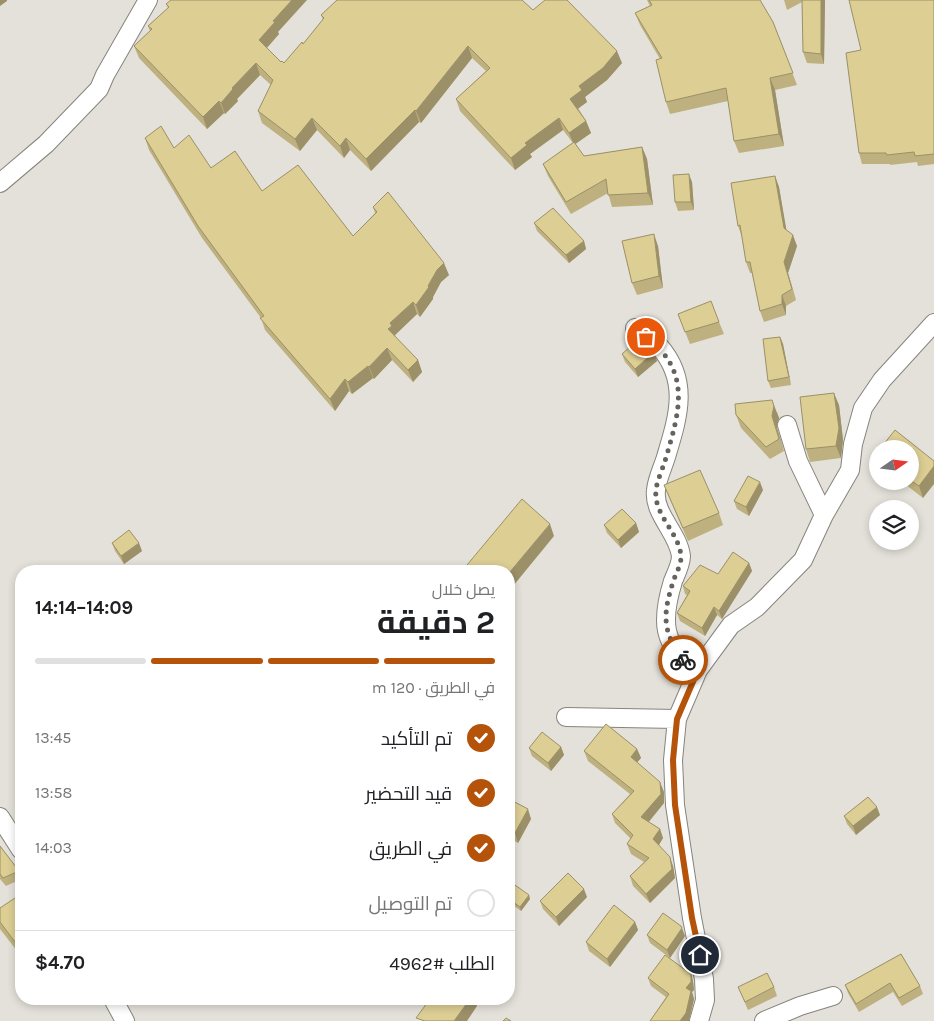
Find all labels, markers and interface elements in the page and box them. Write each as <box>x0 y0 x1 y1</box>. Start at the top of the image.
pin <box>625 316 667 358</box>
icon: bag <box>632 323 660 351</box>
north arrow <box>869 440 919 490</box>
map controls <box>869 440 919 550</box>
button: layers <box>869 500 919 550</box>
text: يصل خلال <box>432 580 495 599</box>
text: 14:09–14:14 <box>35 597 133 619</box>
text: 2 دقيقة <box>377 604 495 641</box>
courier <box>658 635 708 685</box>
icon: bike <box>669 646 697 674</box>
text: في الطريق · 120 m <box>372 678 495 697</box>
icon: check <box>467 724 495 752</box>
text: 13:45 <box>35 728 71 747</box>
text: تم التأكيد <box>381 728 452 750</box>
icon: check <box>467 779 495 807</box>
text: 13:58 <box>35 783 72 802</box>
text: قيد التحضير <box>365 783 452 805</box>
icon: check <box>467 834 495 862</box>
text: 14:03 <box>35 838 72 857</box>
text: في الطريق <box>369 838 452 860</box>
text: تم التوصيل <box>369 893 452 915</box>
pin <box>679 934 721 976</box>
icon: home <box>686 941 714 969</box>
text: $4.70 <box>35 952 85 974</box>
text: الطلب #4962 <box>389 953 495 975</box>

